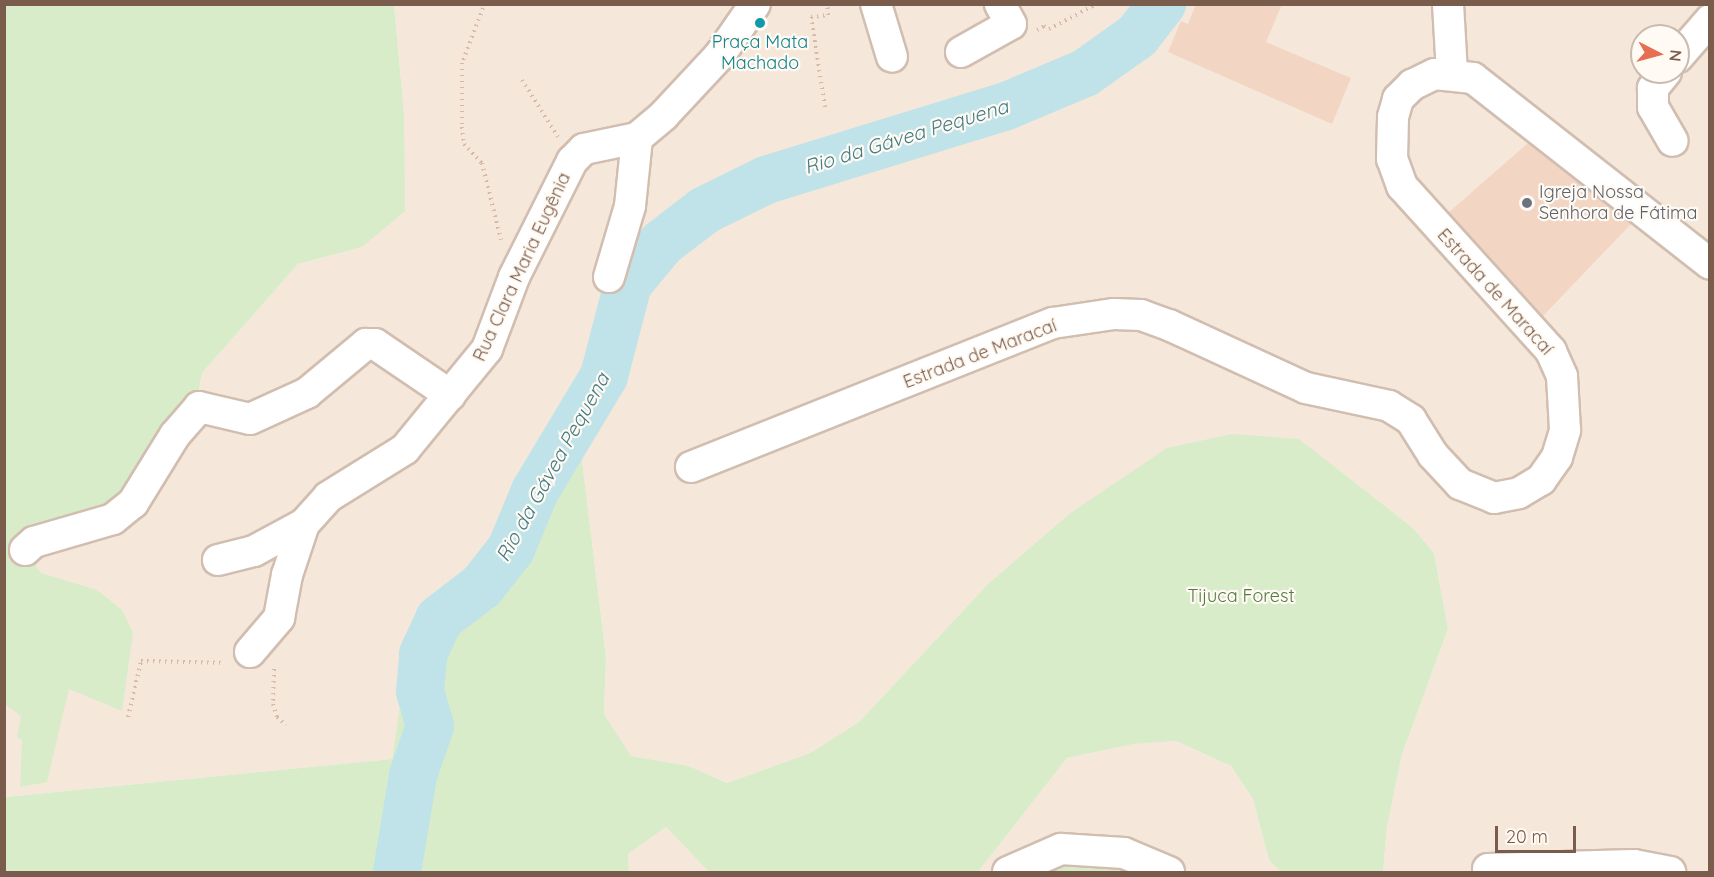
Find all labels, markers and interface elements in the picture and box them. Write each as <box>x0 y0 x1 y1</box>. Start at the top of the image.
marker: Praça Mata Machado <box>753 16 767 30</box>
north arrow <box>1630 24 1690 84</box>
place label: Praça Mata Machado <box>712 32 808 74</box>
text: N <box>1665 49 1686 63</box>
water label: Rio da Gávea Pequena <box>801 94 1011 178</box>
street label: Rua Clara Maria Eugênia <box>469 169 575 365</box>
place label: Igreja Nossa Senhora de Fátima <box>1539 182 1697 224</box>
marker: Igreja Nossa Senhora de Fátima <box>1520 196 1534 210</box>
street label: Estrada de Maracaí <box>1433 224 1557 360</box>
street label: Estrada de Maracaí <box>900 315 1060 393</box>
water label: Rio da Gávea Pequena <box>490 369 614 565</box>
park label: Tijuca Forest <box>1187 585 1295 607</box>
scale bar <box>1498 814 1579 852</box>
text: 20 m <box>1506 825 1548 848</box>

